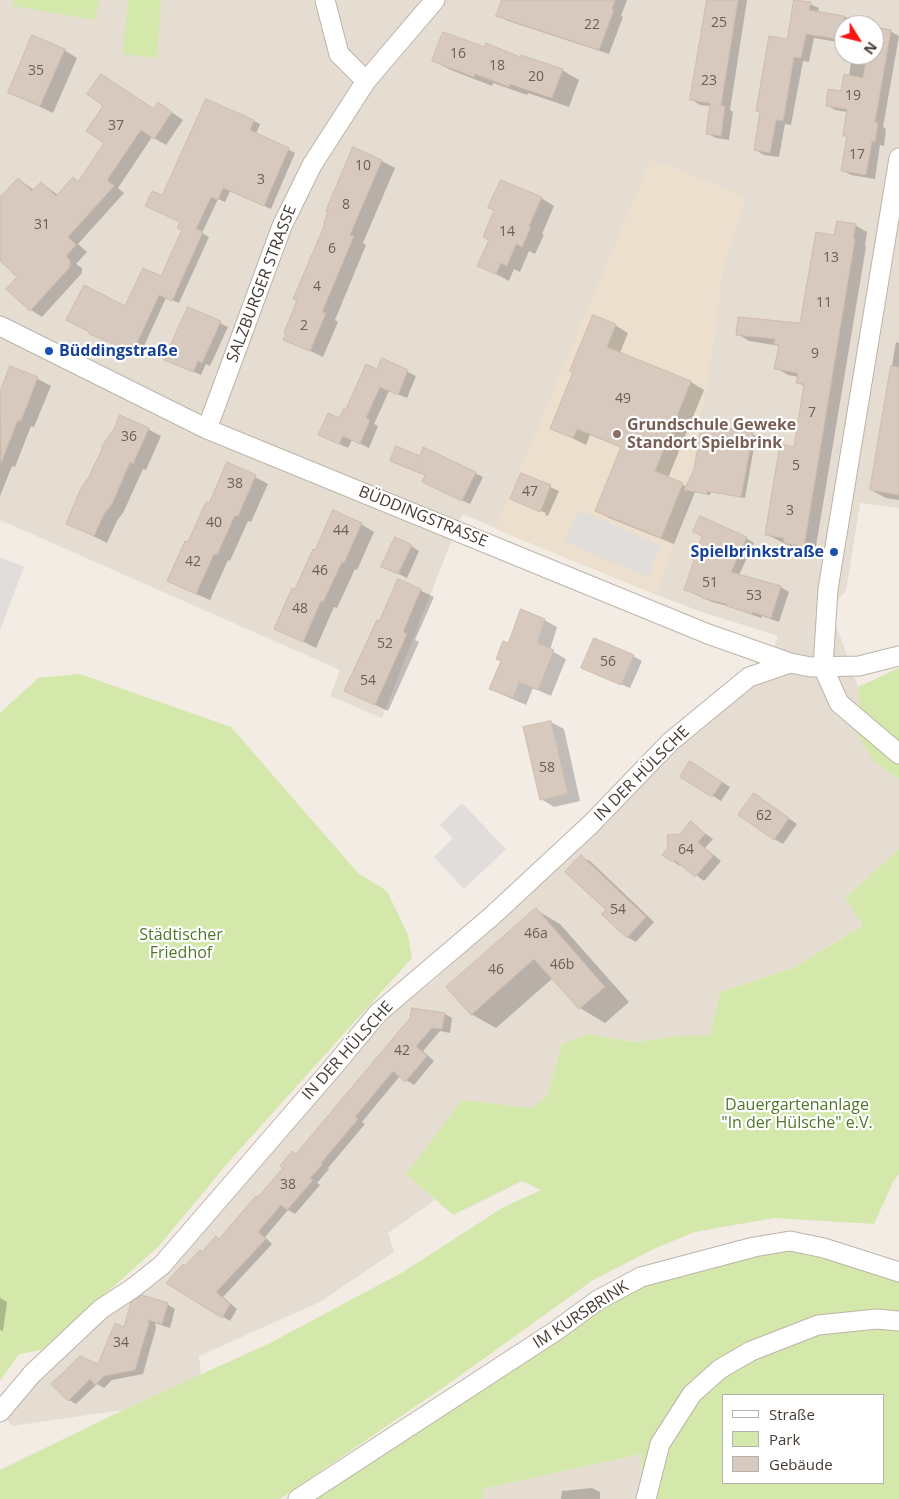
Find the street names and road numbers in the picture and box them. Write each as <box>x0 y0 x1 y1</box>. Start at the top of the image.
street label: SALZBURGER STRASSE <box>223 203 301 365</box>
street label: BÜDDINGSTRASSE <box>356 482 490 552</box>
street label: IN DER HÜLSCHE <box>590 722 694 826</box>
street label: IN DER HÜLSCHE <box>299 998 397 1104</box>
street label: IM KURSBRINK <box>530 1277 632 1353</box>

